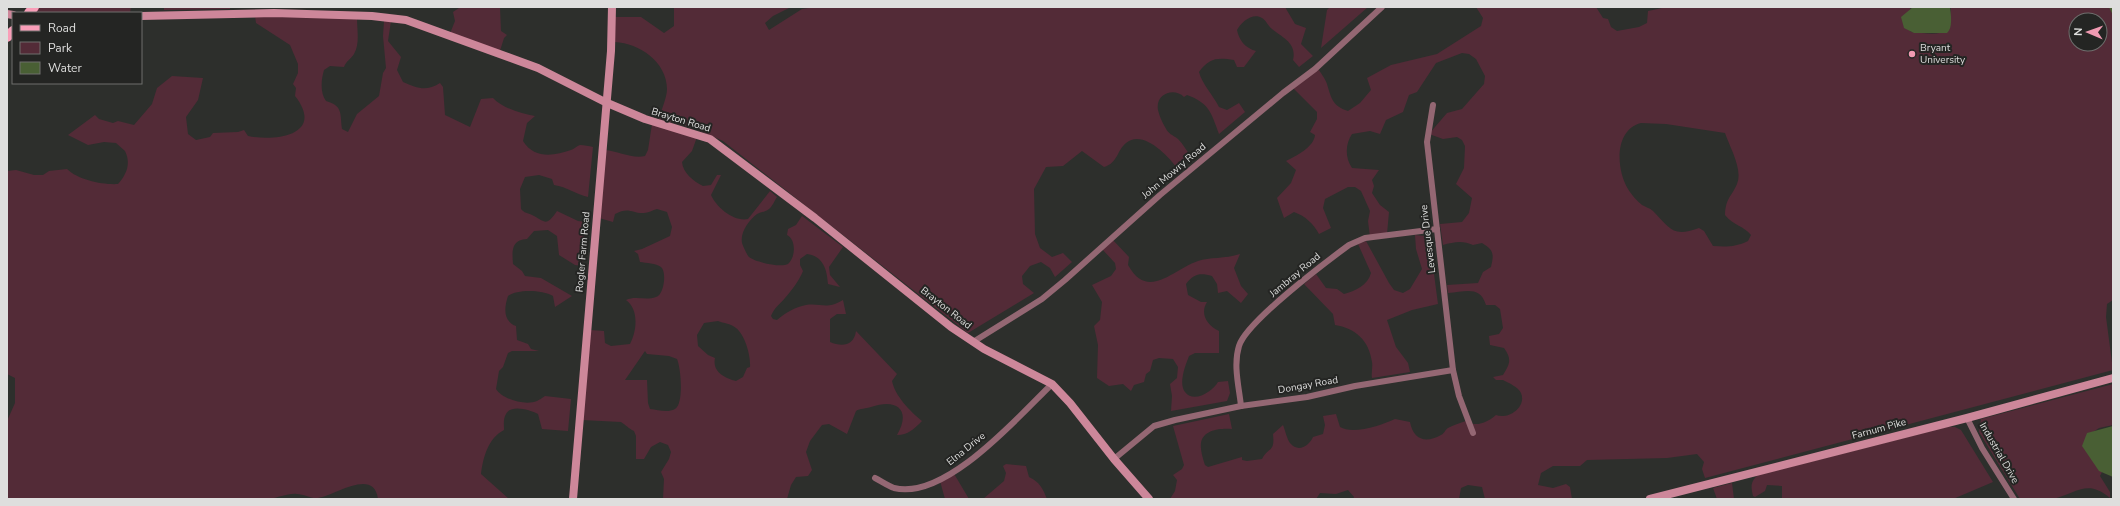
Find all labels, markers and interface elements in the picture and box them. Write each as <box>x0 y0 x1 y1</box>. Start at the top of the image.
legend <box>12 12 142 84</box>
north arrow <box>2068 12 2108 52</box>
text: Road <box>48 20 76 36</box>
text: N <box>2071 27 2086 36</box>
text: Park <box>48 40 73 56</box>
place label: Bryant University <box>1920 41 1966 67</box>
marker: Bryant University <box>1907 49 1917 59</box>
text: Water <box>48 60 82 76</box>
street label: Brayton Road <box>650 104 713 136</box>
street label: John Mowry Road <box>1138 140 1209 203</box>
street label: Levesque Drive <box>1417 204 1439 274</box>
street label: Rogler Farm Road <box>572 211 594 293</box>
street label: Jambray Road <box>1266 249 1324 301</box>
street label: Brayton Road <box>918 284 975 332</box>
street label: Dongay Road <box>1277 373 1339 397</box>
street label: Farnum Pike <box>1850 415 1908 443</box>
street label: Industrial Drive <box>1976 420 2022 486</box>
street label: Elna Drive <box>944 429 988 469</box>

